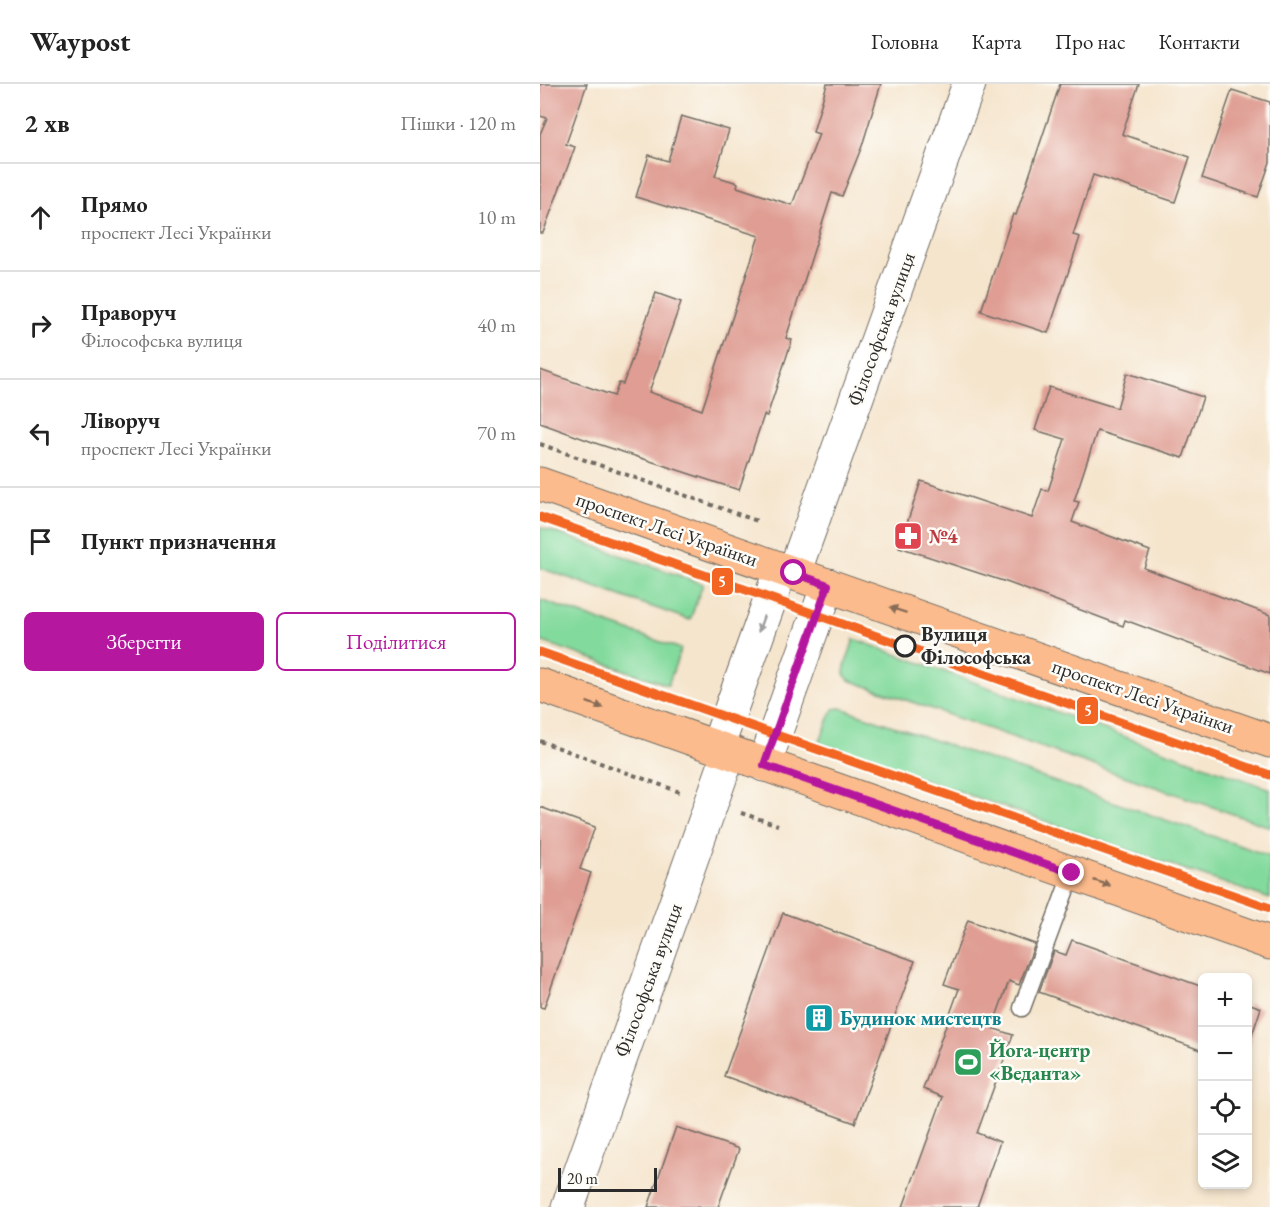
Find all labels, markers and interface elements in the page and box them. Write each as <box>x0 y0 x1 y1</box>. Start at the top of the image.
text: Waypost <box>30 23 131 59</box>
text: Головна <box>871 28 939 55</box>
text: Карта <box>972 28 1022 55</box>
text: Про нас <box>1055 28 1125 55</box>
text: Контакти <box>1158 28 1240 55</box>
text: 2 хв <box>24 106 70 140</box>
text: Пішки · 120 m <box>400 110 516 136</box>
text: Прямо <box>81 190 148 219</box>
icon: ahead <box>24 201 57 234</box>
text: 10 m <box>477 204 516 230</box>
text: проспект Лесі Українки <box>81 219 272 245</box>
street label: Філософська вулиця <box>841 249 921 409</box>
text: Праворуч <box>81 298 177 327</box>
icon: right <box>24 309 57 342</box>
text: 40 m <box>477 312 516 338</box>
text: Філософська вулиця <box>81 327 243 353</box>
text: Ліворуч <box>81 406 160 435</box>
icon: left <box>24 417 57 450</box>
text: 70 m <box>477 420 516 446</box>
text: проспект Лесі Українки <box>81 435 272 461</box>
street label: проспект Лесі Українки <box>573 486 762 572</box>
pharmacy icon: №4 <box>892 520 924 552</box>
place label: №4 <box>929 523 958 549</box>
icon: arrive <box>24 525 57 558</box>
text: Пункт призначення <box>81 527 276 556</box>
route start <box>780 559 806 585</box>
line badge: 5 <box>711 567 734 596</box>
text: 5 <box>718 571 726 592</box>
one-way arrow <box>889 604 907 614</box>
button: Зберегти <box>24 612 264 671</box>
button: Поділитися <box>276 612 516 671</box>
one-way arrow <box>756 615 766 633</box>
place label: Вулиця Філософська <box>921 621 1031 670</box>
marker: Вулиця Філософська <box>894 635 916 657</box>
street label: проспект Лесі Українки <box>1049 653 1238 739</box>
line badge: 5 <box>1076 696 1099 725</box>
one-way arrow <box>586 700 604 710</box>
text: 5 <box>1084 700 1092 721</box>
route end <box>1058 859 1084 885</box>
one-way arrow <box>1093 879 1111 889</box>
street label: Філософська вулиця <box>608 900 688 1060</box>
map controls <box>1198 973 1252 1189</box>
button: + <box>1198 973 1252 1027</box>
building icon: Будинок мистецтв <box>803 1002 835 1034</box>
place label: Будинок мистецтв <box>840 1005 1002 1031</box>
button: − <box>1198 1027 1252 1081</box>
place label: Йога-центр «Веданта» <box>989 1037 1090 1086</box>
sports icon: Йога-центр «Веданта» <box>952 1046 984 1078</box>
button: locate <box>1198 1081 1252 1135</box>
button: layers <box>1198 1135 1252 1189</box>
scale bar <box>558 1165 657 1192</box>
text: 20 m <box>567 1168 598 1189</box>

